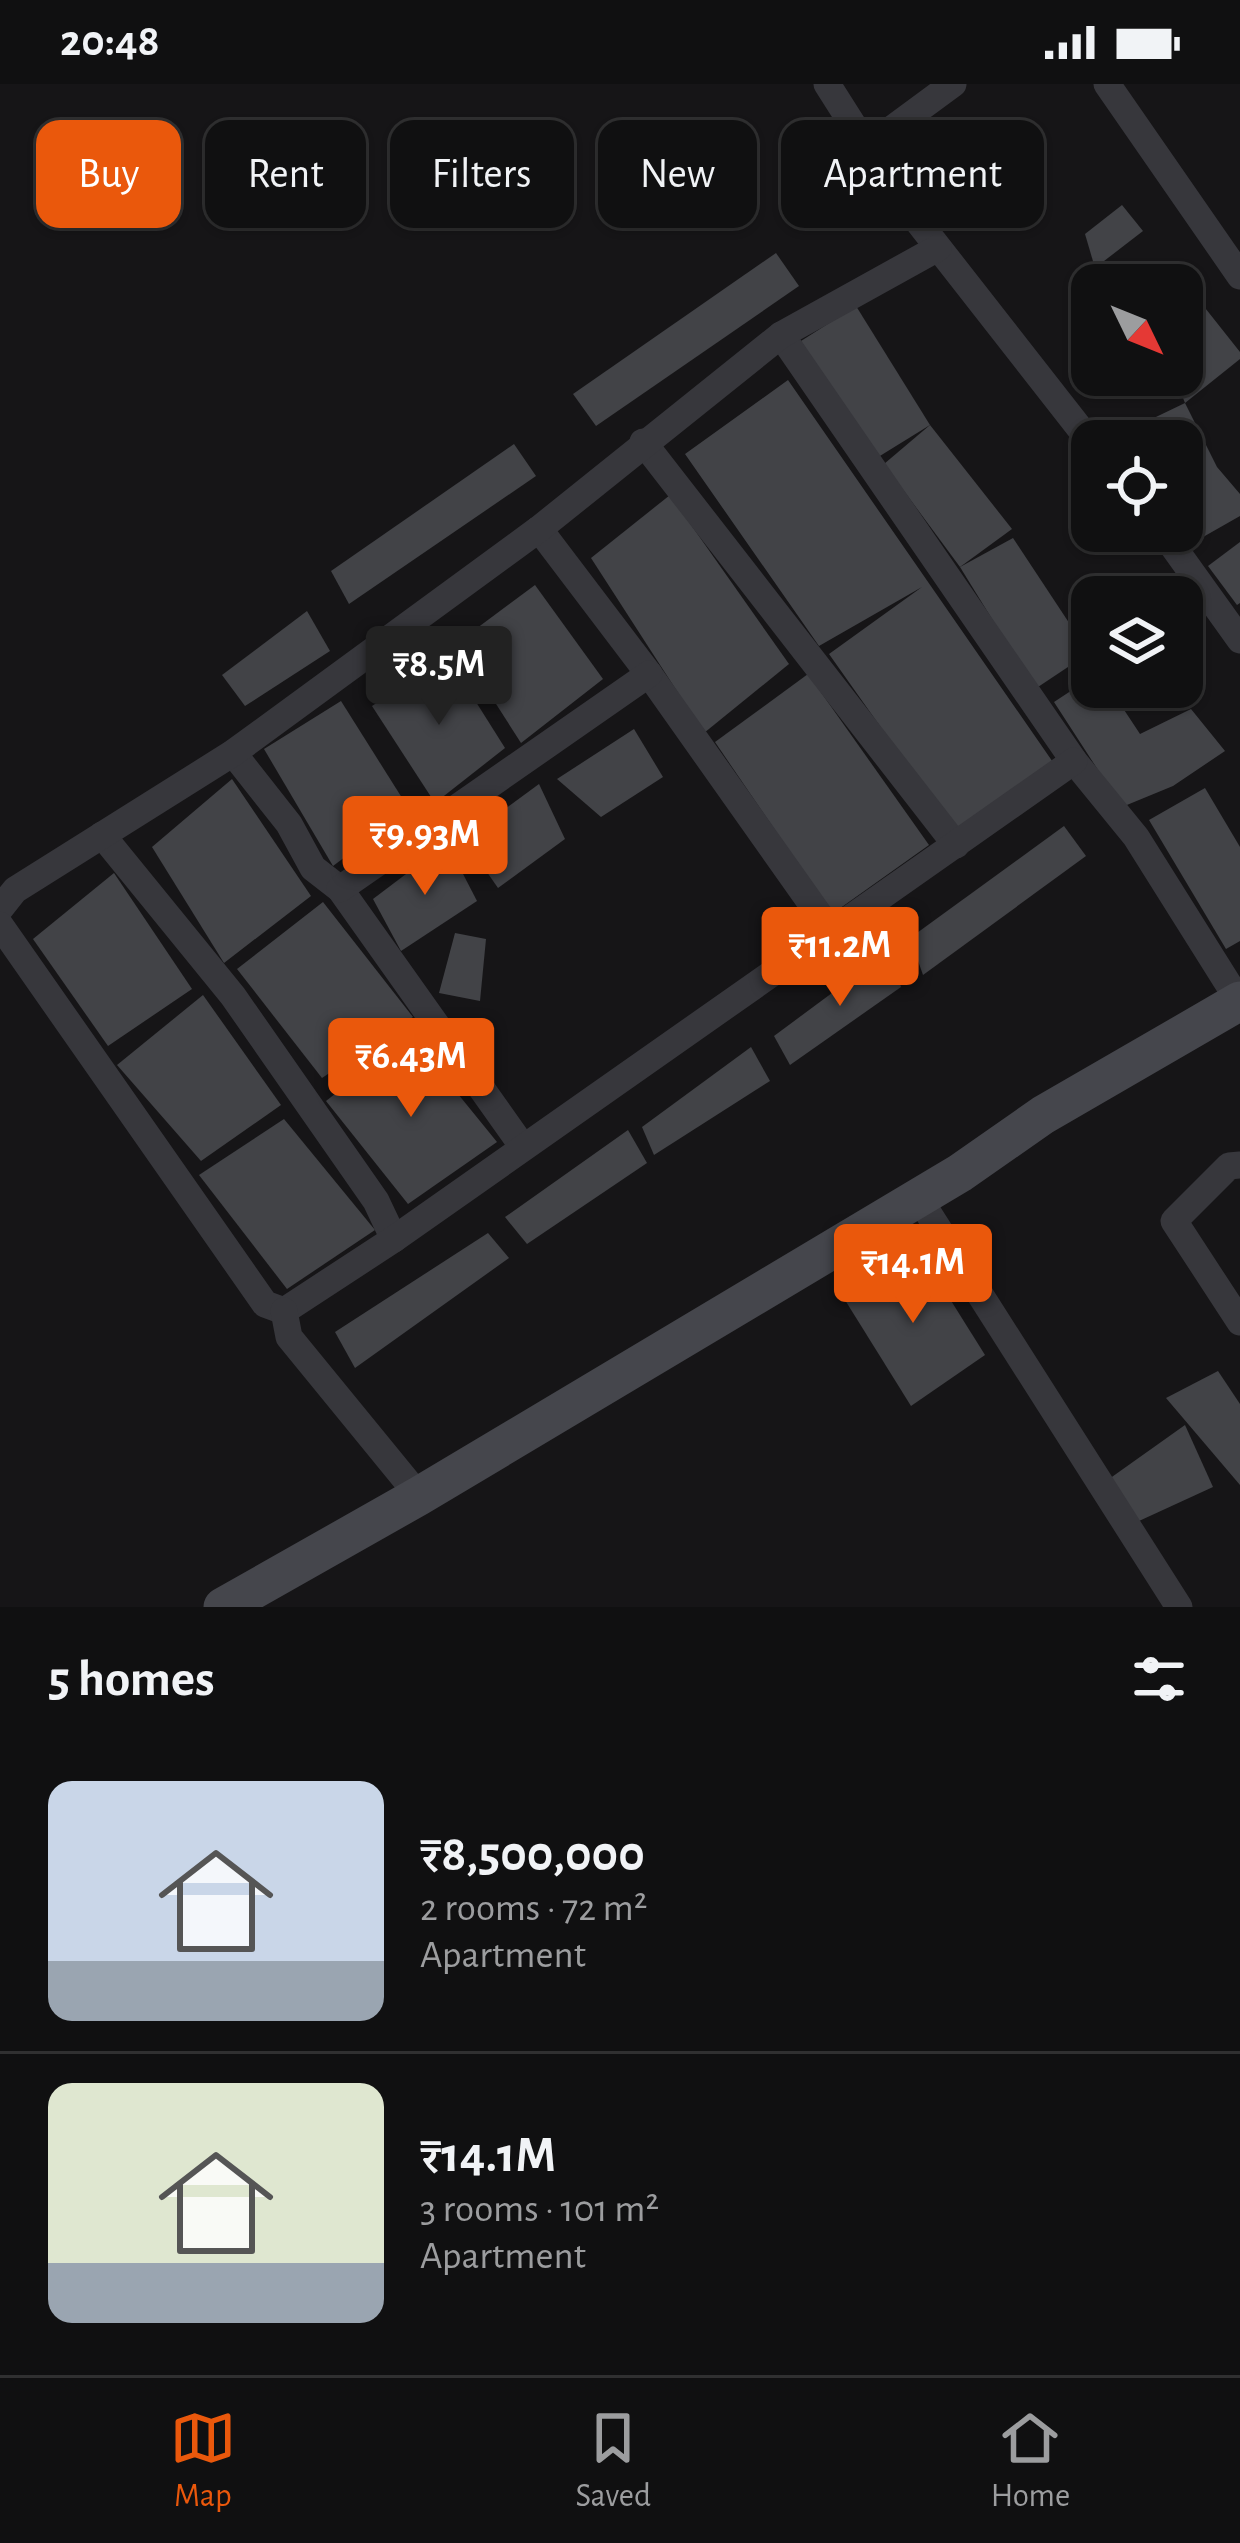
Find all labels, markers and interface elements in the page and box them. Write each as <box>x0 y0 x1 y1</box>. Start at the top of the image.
text: 20:48 <box>60 19 160 64</box>
chip: Buy <box>36 120 181 228</box>
chip: Rent <box>205 120 366 228</box>
chip: Filters <box>390 120 574 228</box>
chip: New <box>598 120 757 228</box>
chip: Apartment <box>781 120 1044 228</box>
north arrow <box>1071 264 1203 396</box>
map controls <box>1071 264 1203 708</box>
button: locate <box>1071 420 1203 552</box>
button: layers <box>1071 576 1203 708</box>
pin: ₹8.5M <box>355 626 523 728</box>
text: ₹8.5M <box>393 645 485 684</box>
pin: ₹9.93M <box>327 796 523 898</box>
text: ₹9.93M <box>370 815 480 854</box>
pin: ₹11.2M <box>742 907 938 1009</box>
text: ₹11.2M <box>789 926 891 965</box>
pin: ₹6.43M <box>313 1018 509 1120</box>
text: ₹6.43M <box>355 1037 467 1076</box>
pin: ₹14.1M <box>815 1224 1011 1326</box>
text: ₹14.1M <box>861 1243 965 1282</box>
icon: filters <box>1126 1646 1192 1712</box>
text: 5 homes <box>48 1654 215 1705</box>
icon: home <box>144 1829 288 1973</box>
text: ₹8,500,000 <box>420 1829 645 1880</box>
text: 2 rooms · 72 m² <box>420 1889 647 1928</box>
text: Apartment <box>420 1936 586 1975</box>
text: ₹14.1M <box>420 2130 556 2181</box>
icon: home <box>144 2131 288 2275</box>
text: 3 rooms · 101 m² <box>420 2190 659 2229</box>
text: Apartment <box>420 2237 586 2276</box>
tab: Map <box>170 2405 236 2517</box>
tab: Saved <box>576 2405 651 2517</box>
tab: Home <box>991 2405 1070 2517</box>

